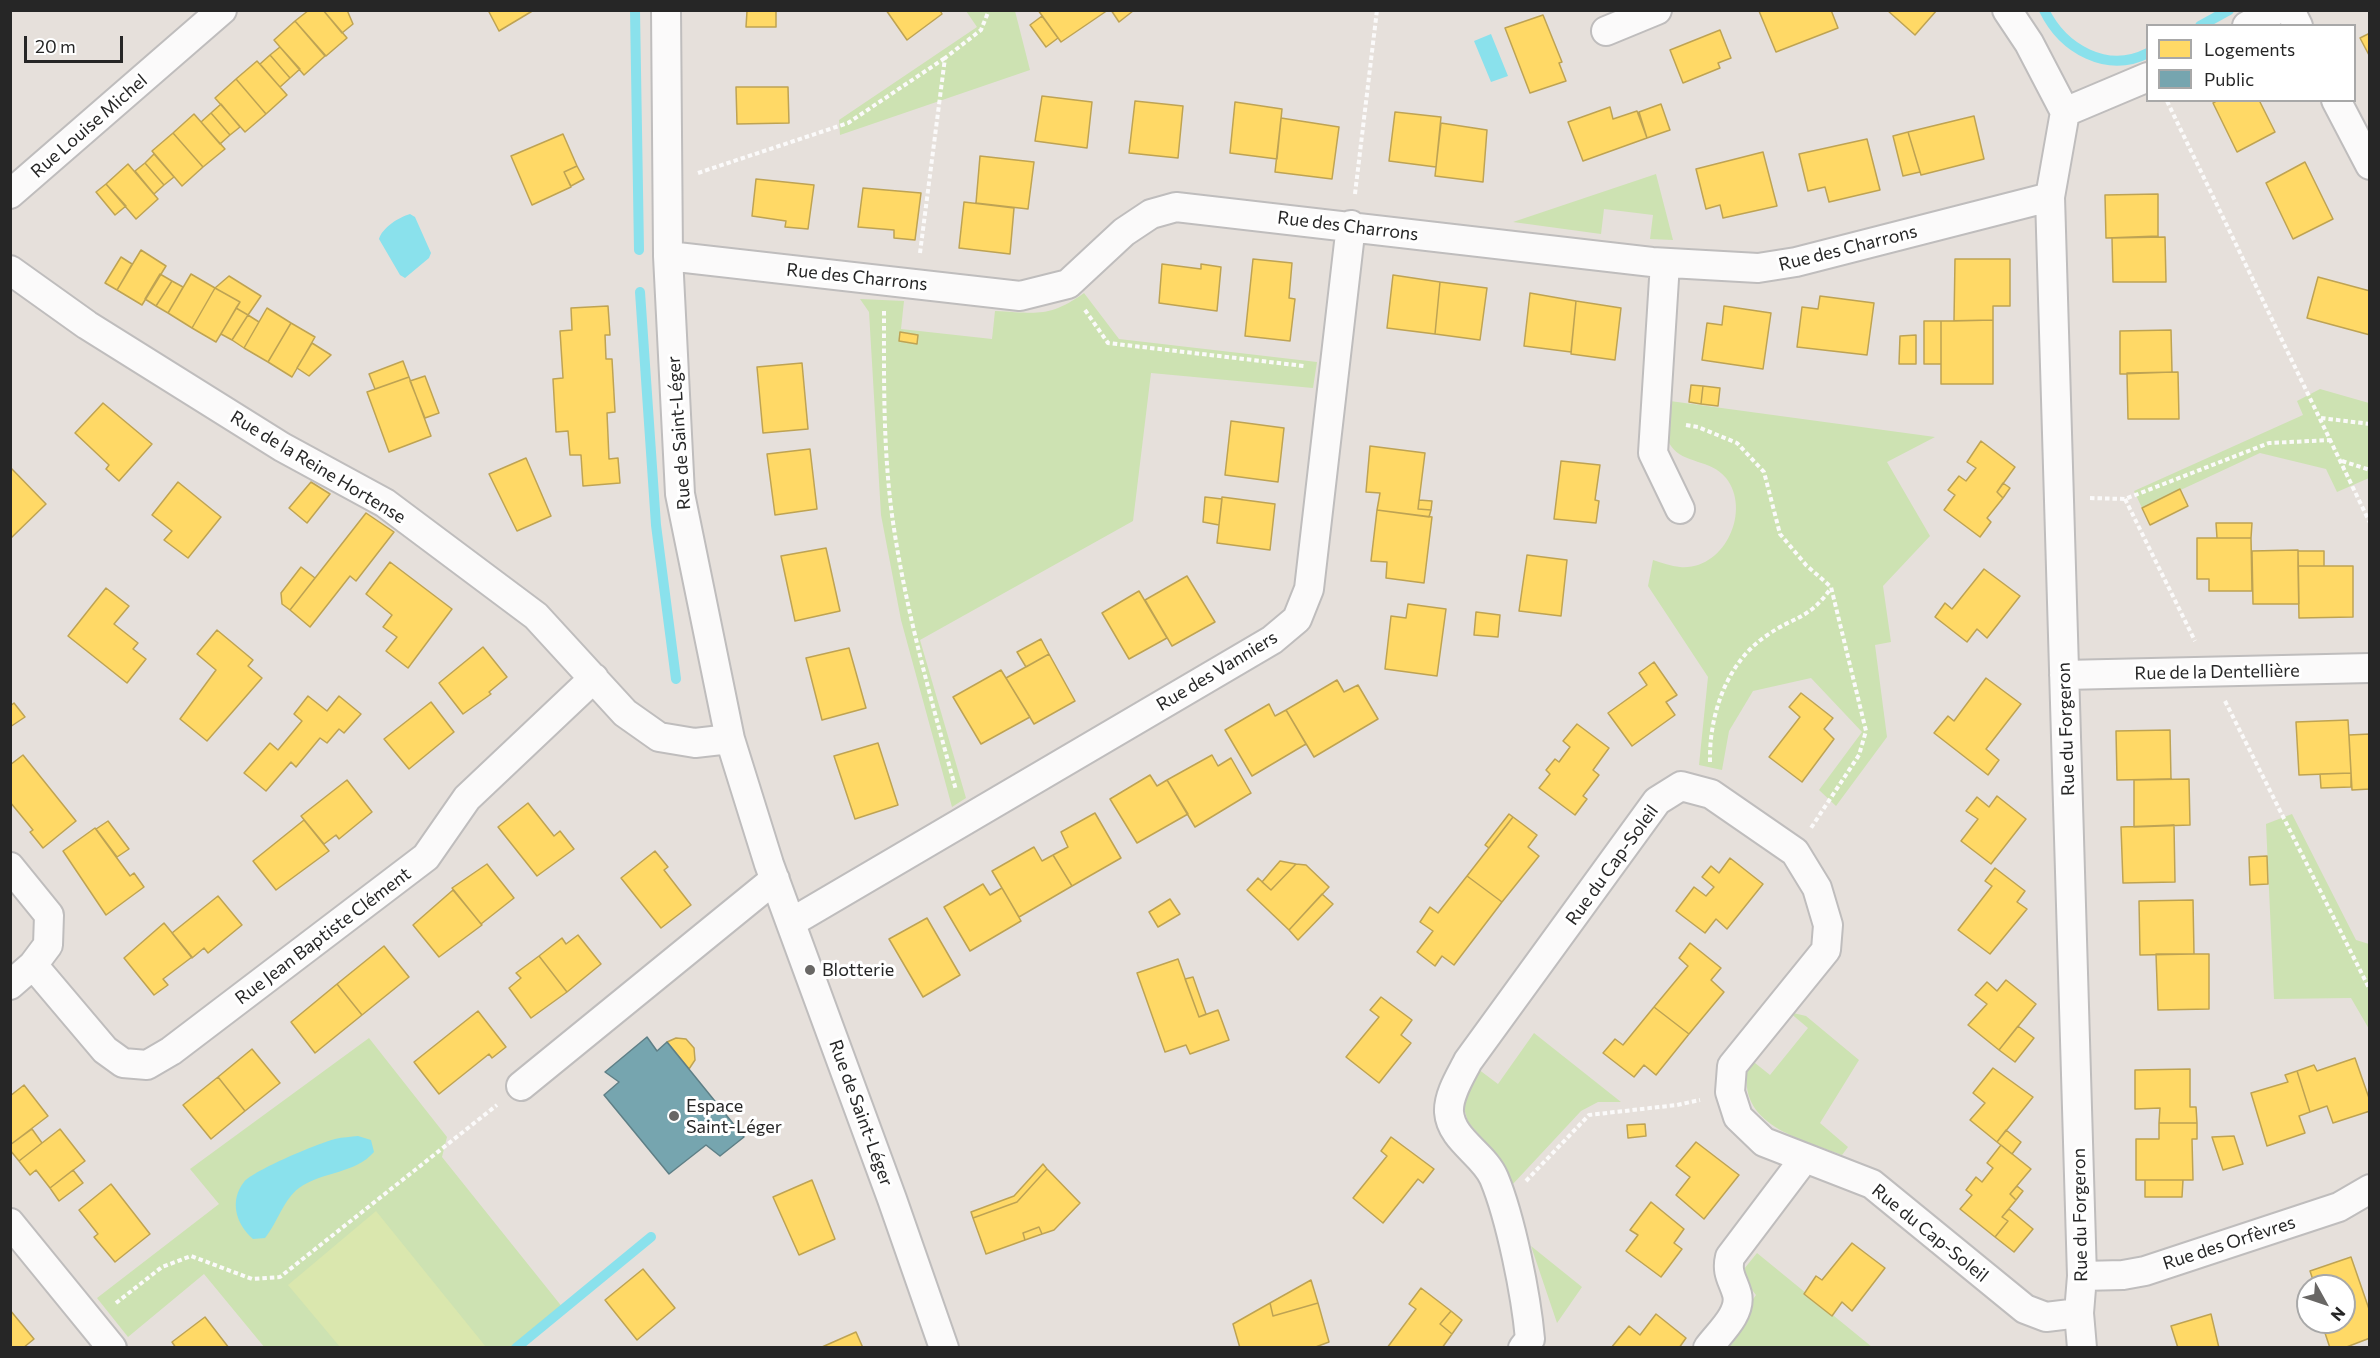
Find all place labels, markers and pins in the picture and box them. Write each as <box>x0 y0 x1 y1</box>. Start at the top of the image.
place label: Blotterie <box>822 959 894 981</box>
marker: Blotterie <box>803 963 817 977</box>
place label: Espace Saint-Léger <box>686 1095 782 1138</box>
marker: Espace Saint-Léger <box>667 1109 681 1123</box>

